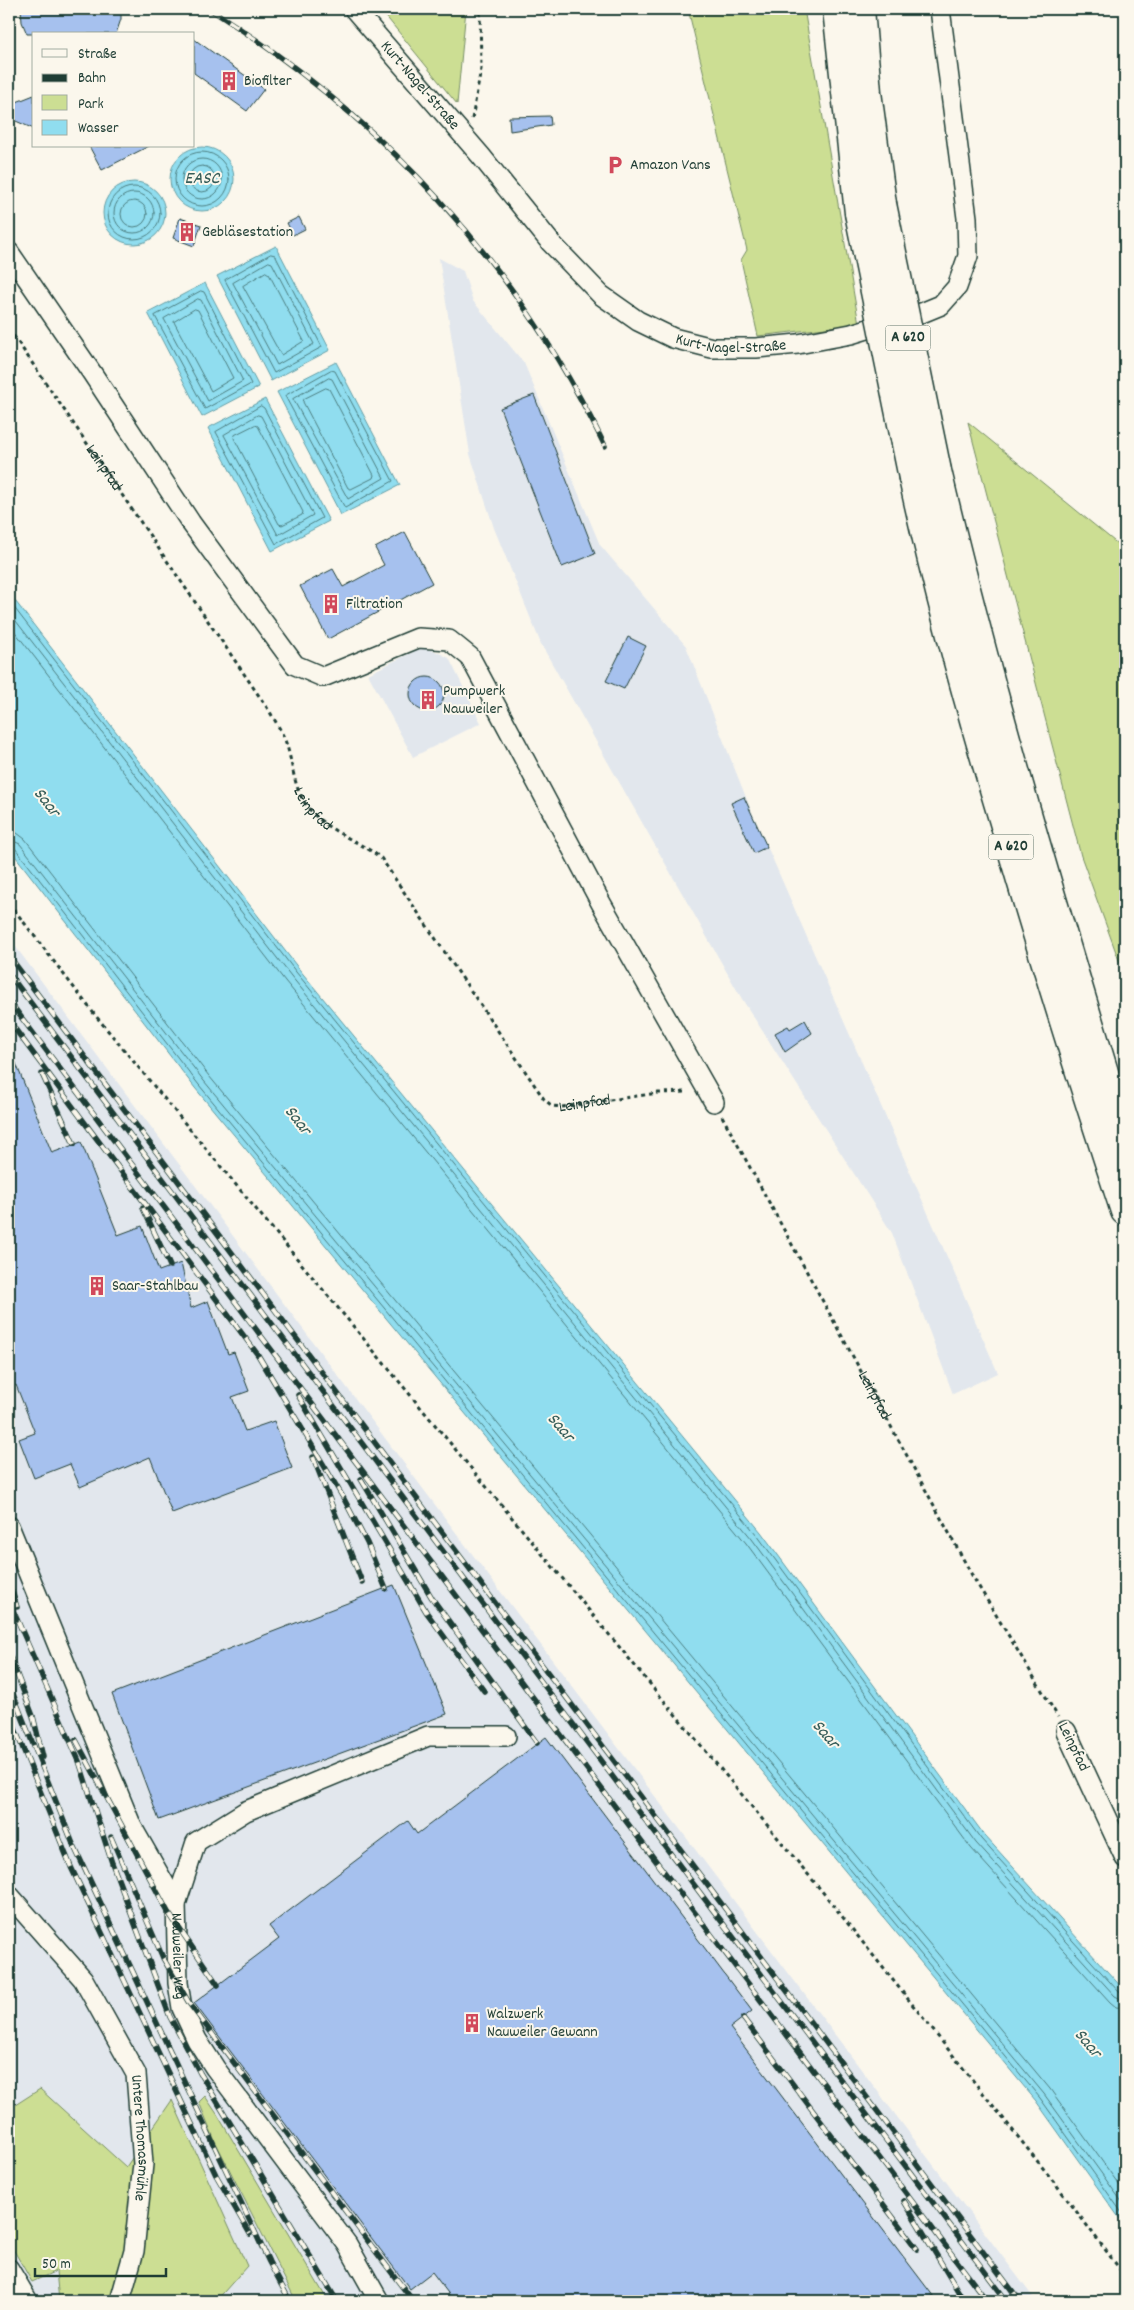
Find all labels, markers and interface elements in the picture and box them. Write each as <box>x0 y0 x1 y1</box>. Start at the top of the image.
legend <box>32 32 195 148</box>
street label: Kurt-Nagel-Straße <box>375 36 465 135</box>
text: Straße <box>78 44 117 66</box>
text: Bahn <box>78 68 106 90</box>
building icon: Biofilter <box>218 70 240 92</box>
place label: Biofilter <box>244 70 292 93</box>
text: Park <box>78 94 104 116</box>
text: Wasser <box>78 118 119 140</box>
parking icon: Amazon Vans <box>604 154 626 176</box>
place label: Amazon Vans <box>630 154 711 177</box>
water label: EASC <box>185 167 221 192</box>
building icon: Gebläsestation <box>176 221 198 243</box>
place label: Gebläsestation <box>202 221 293 244</box>
road number: A 620 <box>886 326 930 350</box>
street label: Kurt-Nagel-Straße <box>673 328 787 360</box>
street label: Leinpfad <box>79 440 128 496</box>
building icon: Filtration <box>320 593 342 615</box>
place label: Filtration <box>346 593 403 616</box>
place label: Pumpwerk Nauweiler <box>443 680 505 721</box>
building icon: Pumpwerk Nauweiler <box>417 689 439 711</box>
water label: Saar <box>26 783 67 825</box>
street label: Leinpfad <box>287 784 337 837</box>
road number: A 620 <box>988 834 1034 860</box>
street label: Leinpfad <box>557 1089 612 1119</box>
water label: Saar <box>277 1101 318 1143</box>
building icon: Saar-Stahlbau <box>86 1275 108 1297</box>
place label: Saar-Stahlbau <box>112 1275 199 1298</box>
street label: Leinpfad <box>852 1367 897 1424</box>
water label: Saar <box>540 1408 581 1450</box>
water label: Saar <box>805 1715 846 1757</box>
street label: Leinpfad <box>1051 1719 1095 1775</box>
street label: Nauweiler Weg <box>165 1913 192 2001</box>
place label: Walzwerk Nauweiler Gewann <box>487 2003 598 2044</box>
building icon: Walzwerk Nauweiler Gewann <box>461 2012 483 2034</box>
water label: Saar <box>1067 2024 1108 2066</box>
street label: Untere Thomasmühle <box>125 2074 155 2202</box>
scale bar <box>35 2245 166 2277</box>
text: 50 m <box>42 2254 71 2276</box>

